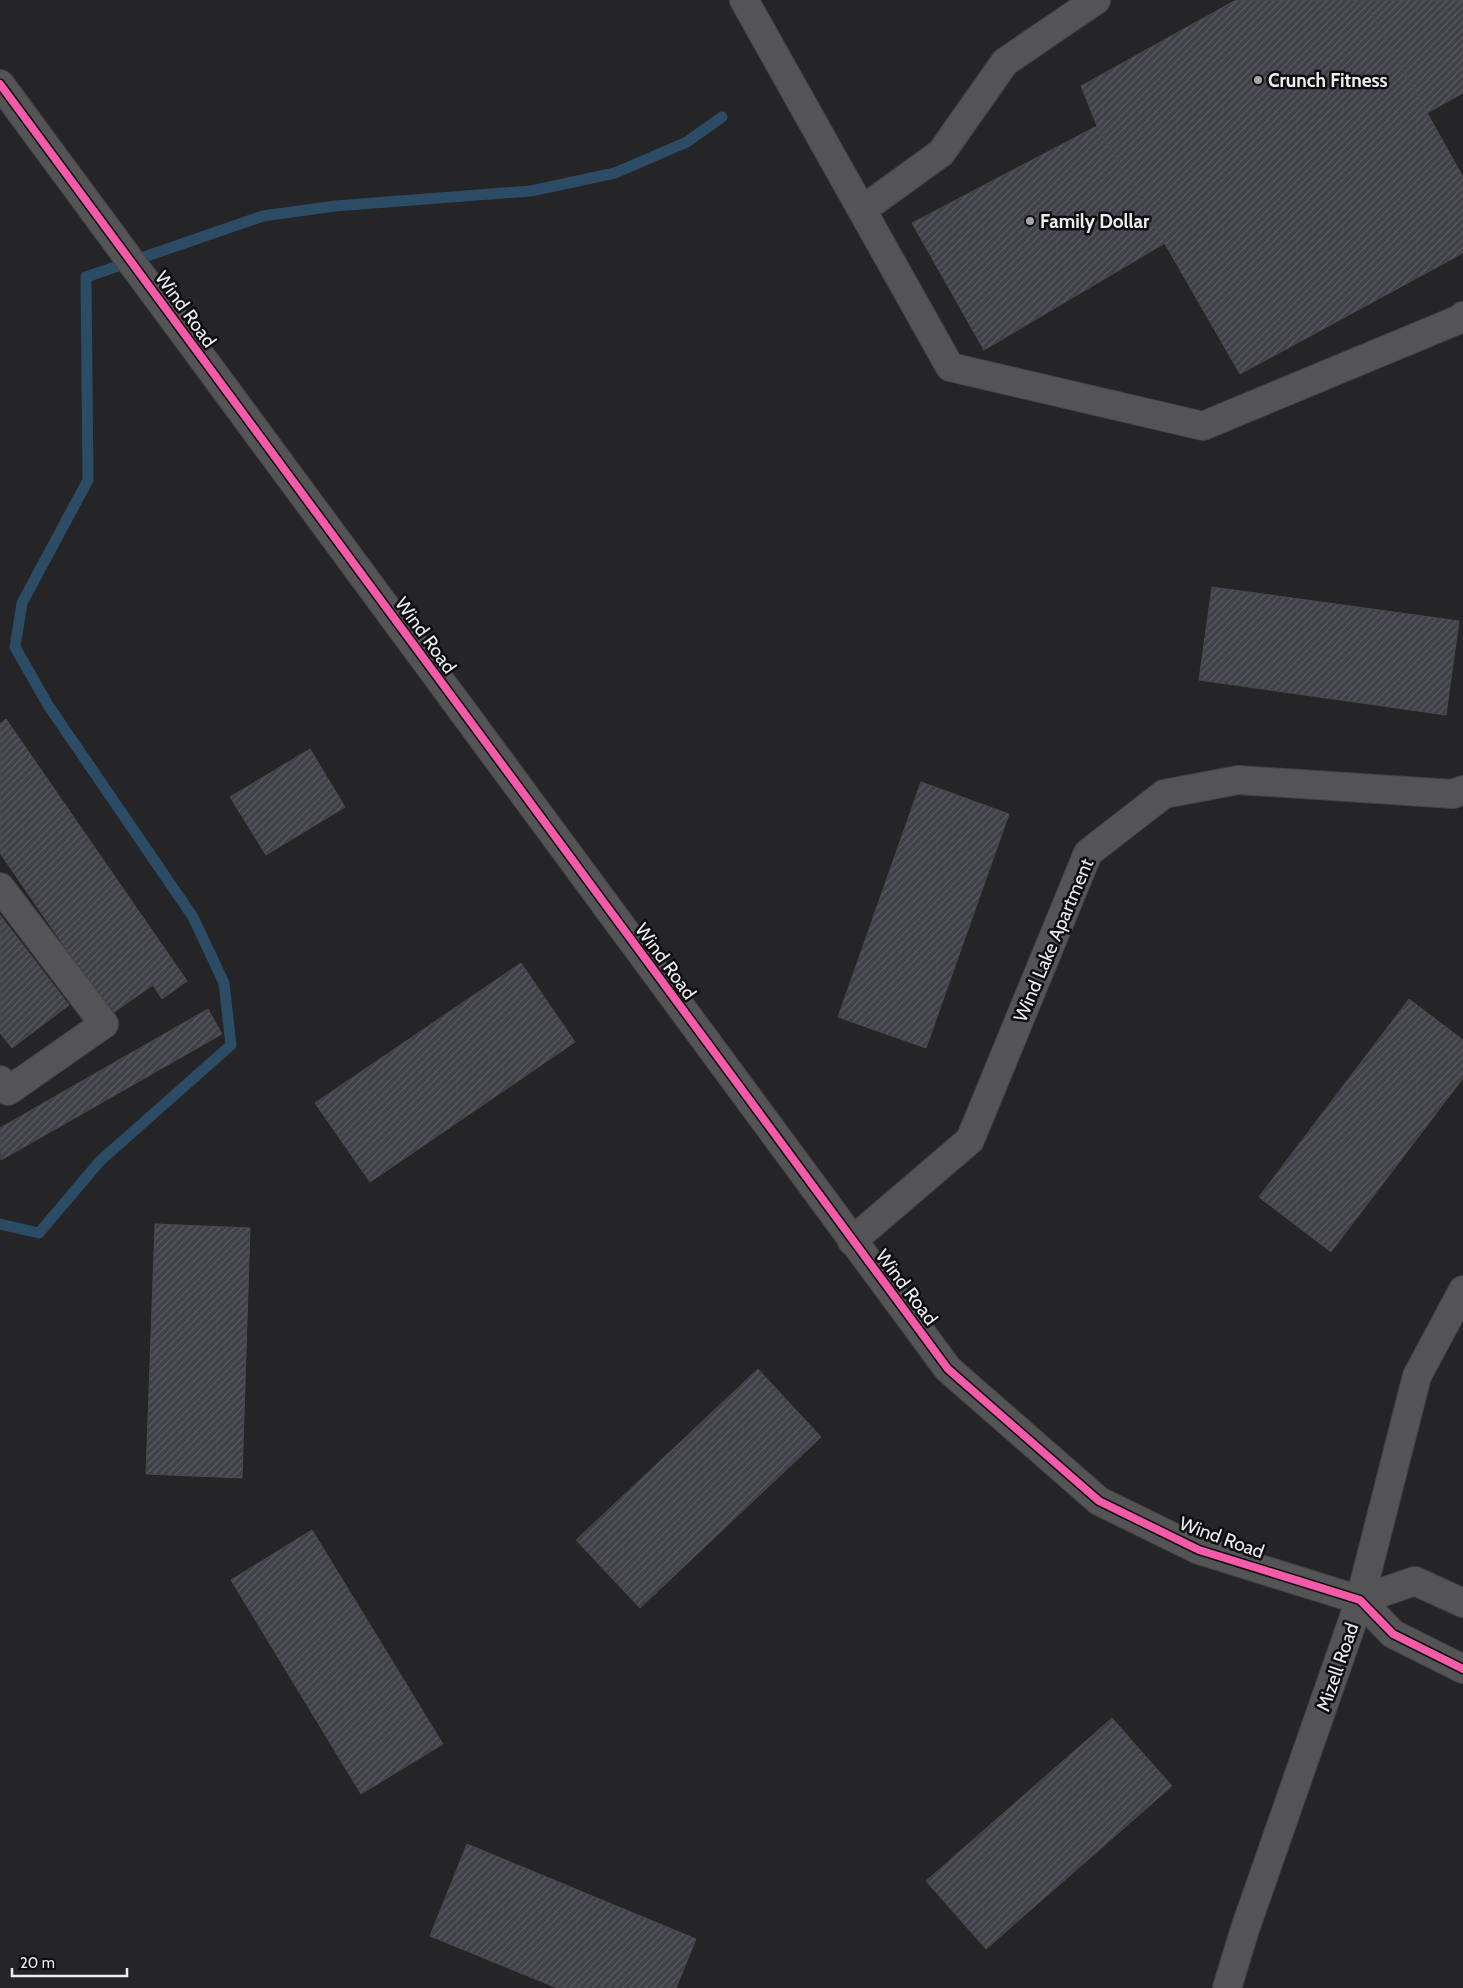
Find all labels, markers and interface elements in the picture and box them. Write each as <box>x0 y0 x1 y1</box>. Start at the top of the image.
place label: Crunch Fitness <box>1268 69 1388 92</box>
marker: Crunch Fitness <box>1252 74 1264 86</box>
place label: Family Dollar <box>1040 210 1150 233</box>
marker: Family Dollar <box>1024 215 1036 227</box>
street label: Wind Road <box>150 267 221 352</box>
street label: Wind Road <box>390 593 461 678</box>
street label: Wind Lake Apartment <box>1009 855 1098 1025</box>
street label: Wind Road <box>630 919 701 1004</box>
street label: Wind Road <box>871 1245 942 1330</box>
street label: Wind Road <box>1176 1512 1267 1563</box>
street label: Mizell Road <box>1312 1620 1363 1714</box>
scale bar <box>12 1946 128 1978</box>
text: 20 m <box>20 1954 55 1972</box>

